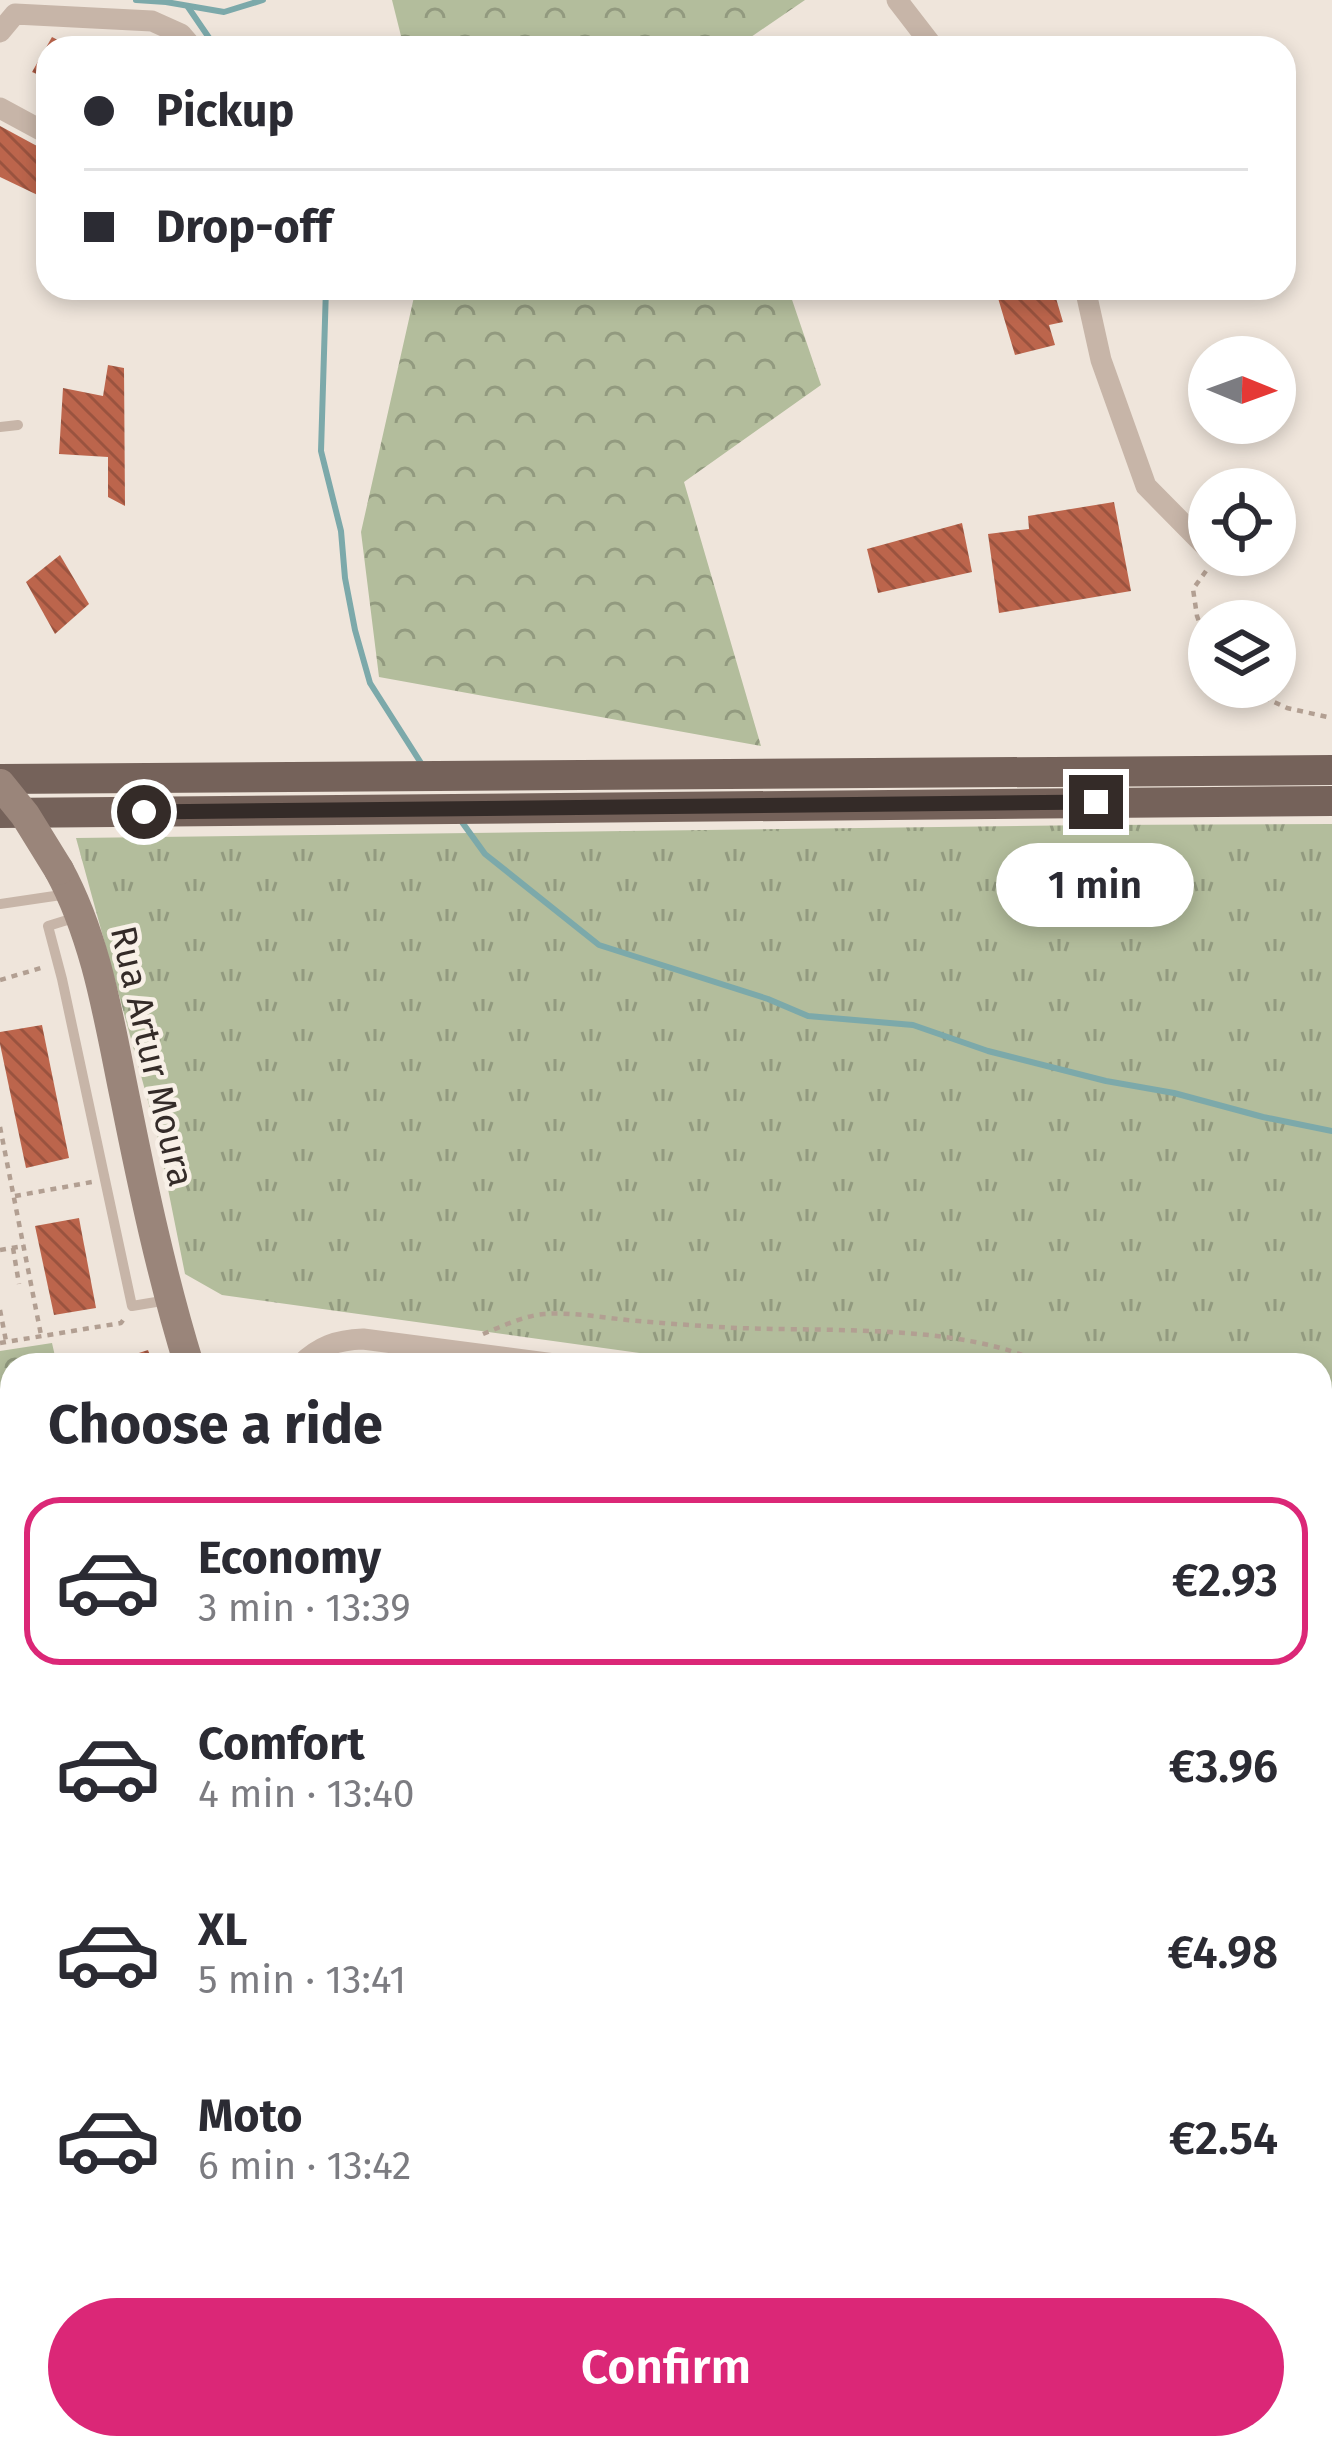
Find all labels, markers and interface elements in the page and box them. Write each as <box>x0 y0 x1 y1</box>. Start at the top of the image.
text: Pickup <box>156 84 294 138</box>
text: Drop-off <box>156 200 332 254</box>
north arrow <box>1188 336 1296 444</box>
map controls <box>1188 336 1296 708</box>
button: locate <box>1188 468 1296 576</box>
button: layers <box>1188 600 1296 708</box>
route end <box>1069 775 1123 829</box>
route start <box>117 785 171 839</box>
callout: 1 min <box>997 844 1195 928</box>
text: 1 min <box>1048 862 1142 908</box>
street label: Rua Artur Moura <box>101 922 203 1191</box>
text: Choose a ride <box>48 1393 383 1457</box>
icon: car <box>54 1527 162 1635</box>
text: Economy <box>198 1531 381 1585</box>
text: €2.93 <box>1172 1554 1278 1608</box>
text: 3 min · 13:39 <box>198 1585 411 1631</box>
icon: car <box>54 1713 162 1821</box>
text: Comfort <box>198 1717 365 1771</box>
text: €3.96 <box>1169 1740 1278 1794</box>
text: 4 min · 13:40 <box>198 1771 414 1817</box>
icon: car <box>54 1899 162 2007</box>
text: XL <box>198 1903 247 1957</box>
text: €4.98 <box>1168 1926 1278 1980</box>
text: 5 min · 13:41 <box>198 1957 406 2003</box>
icon: car <box>54 2085 162 2193</box>
text: Moto <box>198 2089 303 2143</box>
text: €2.54 <box>1169 2112 1278 2166</box>
text: 6 min · 13:42 <box>198 2143 411 2189</box>
button: Confirm <box>48 2298 1284 2436</box>

